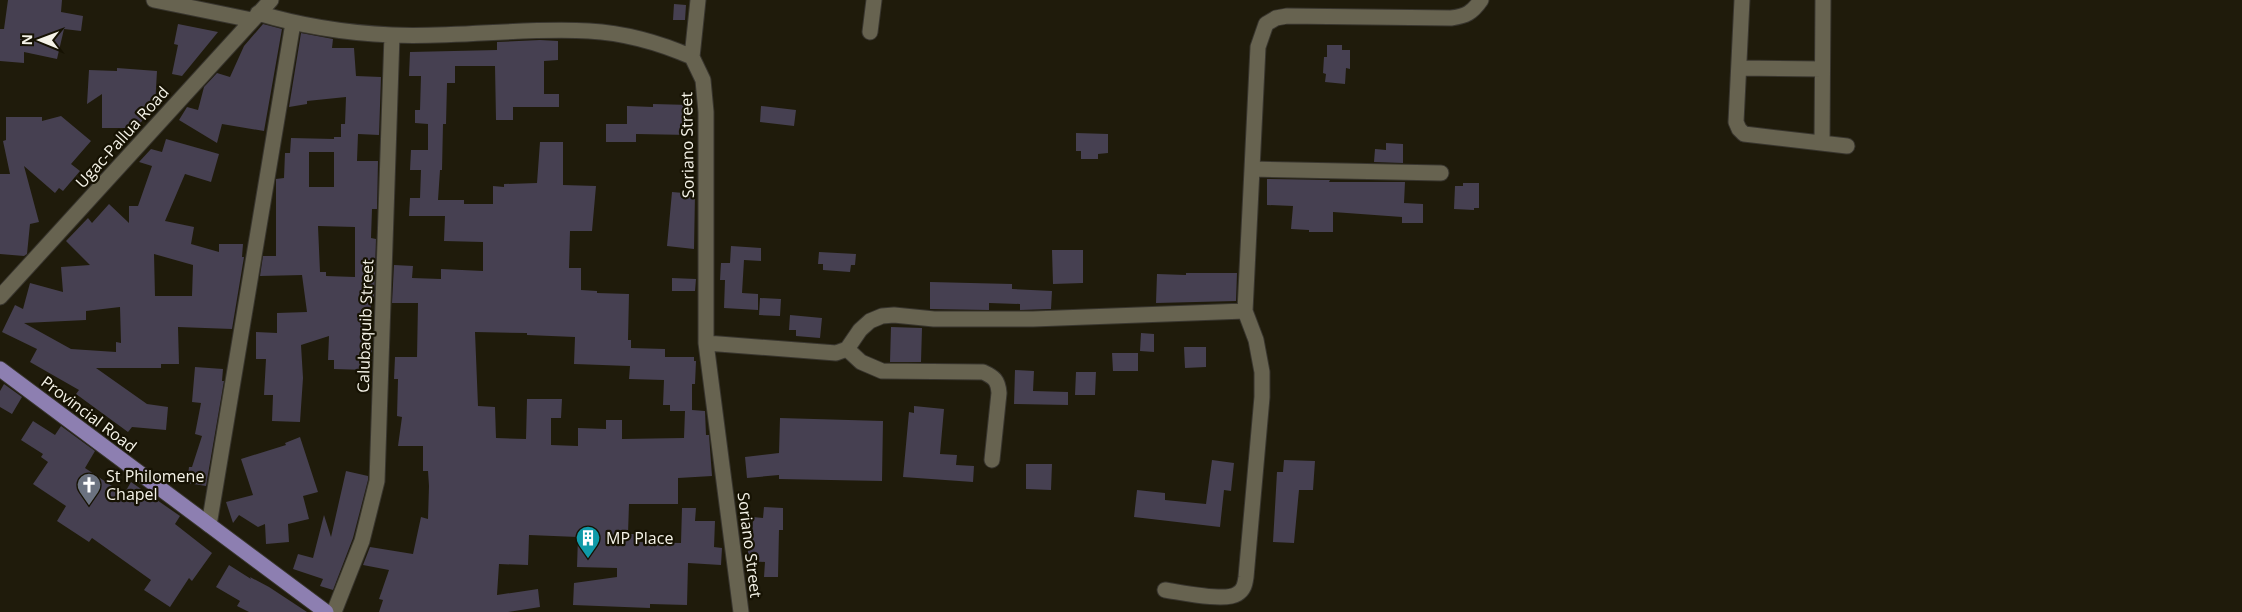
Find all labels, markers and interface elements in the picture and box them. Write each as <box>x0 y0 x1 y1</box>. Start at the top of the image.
north arrow <box>15 15 65 65</box>
text: N <box>17 34 36 46</box>
street label: Ugac-Pallua Road <box>70 81 174 193</box>
street label: Soriano Street <box>675 91 699 198</box>
street label: Calubaquib Street <box>352 258 378 393</box>
street label: Provincial Road <box>37 371 141 457</box>
place label: St Philomene Chapel <box>106 465 204 505</box>
church icon: St Philomene Chapel <box>76 472 102 506</box>
street label: Soriano Street <box>733 491 767 599</box>
building icon: MP Place <box>575 525 601 559</box>
place label: MP Place <box>606 527 673 549</box>

